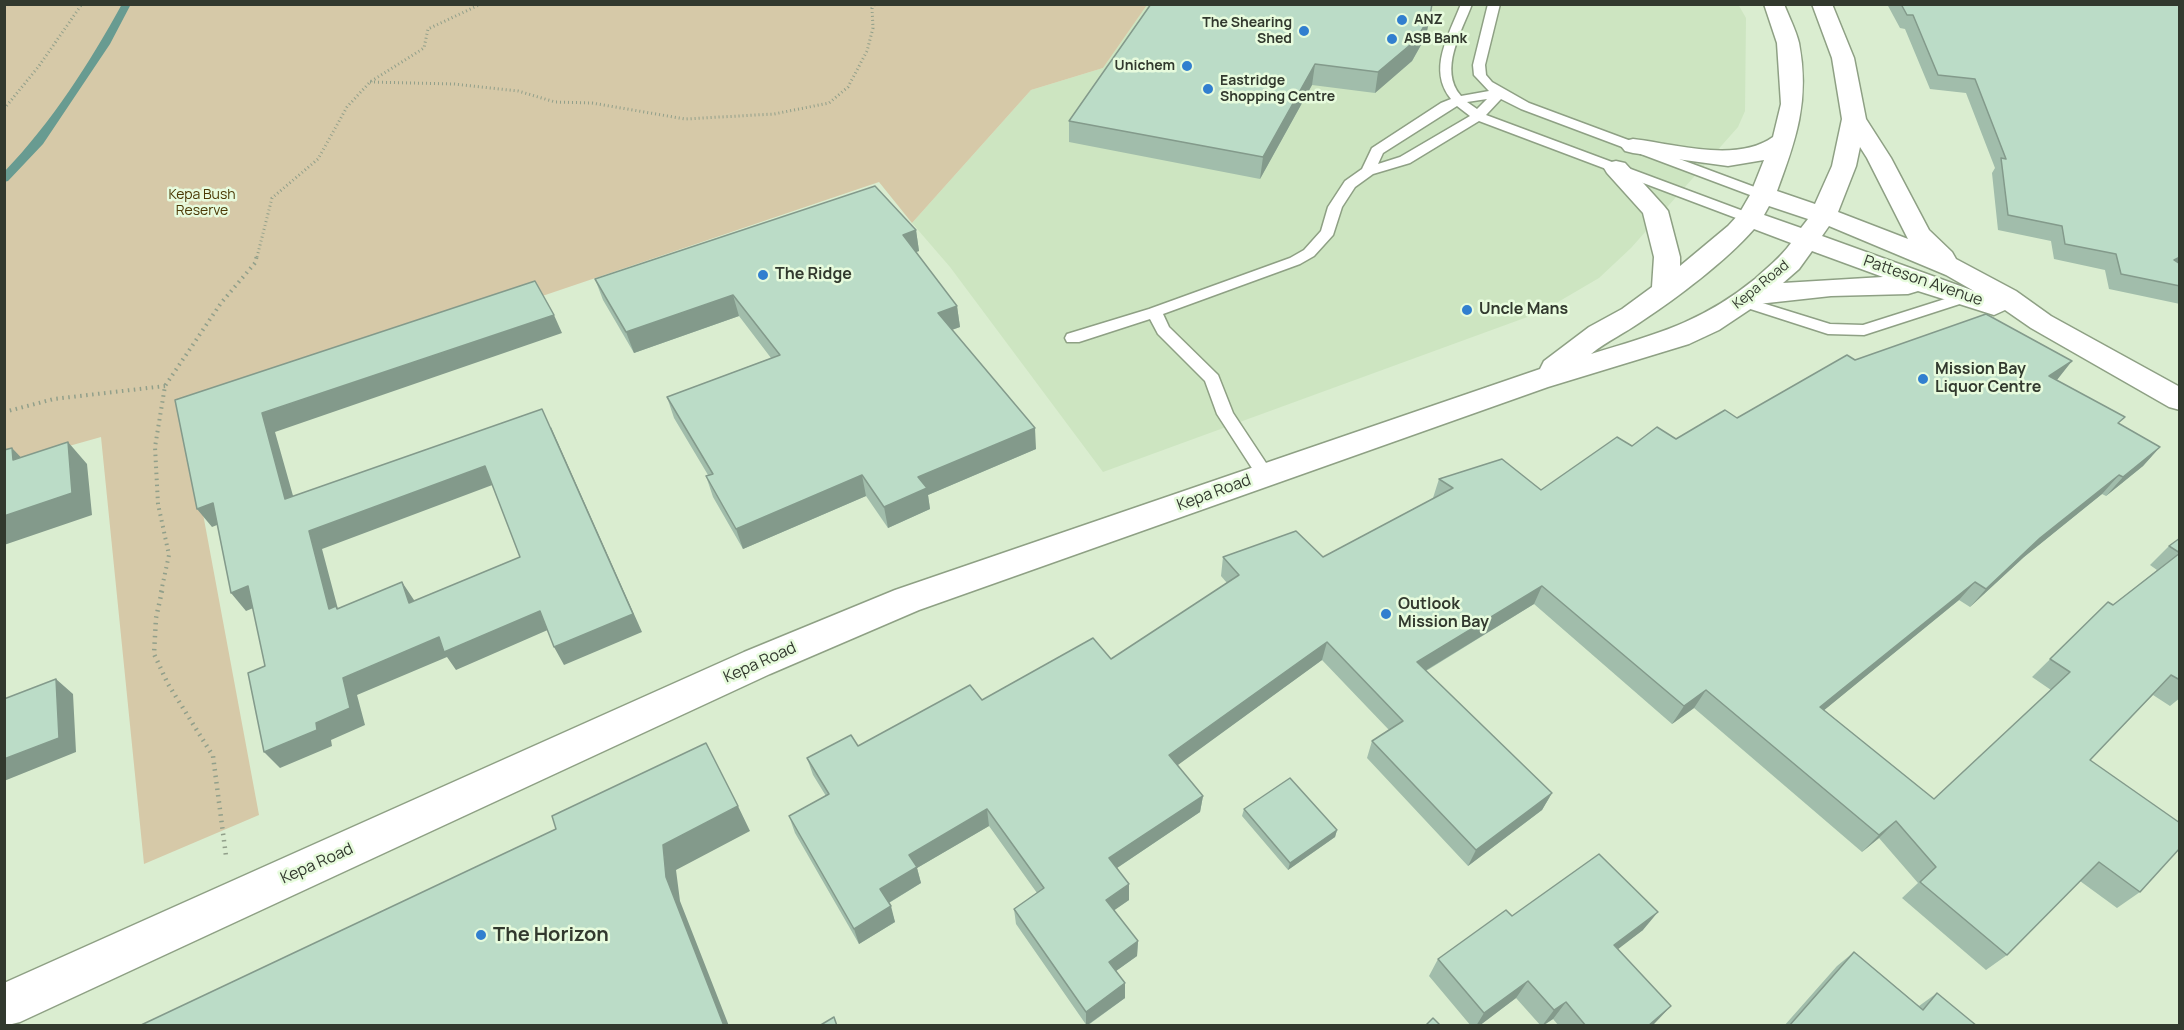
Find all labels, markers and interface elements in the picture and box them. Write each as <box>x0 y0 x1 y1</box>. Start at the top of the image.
place label: ANZ <box>1414 12 1443 28</box>
marker: ANZ <box>1395 13 1409 27</box>
place label: The Shearing Shed <box>1202 15 1292 48</box>
marker: The Shearing Shed <box>1297 24 1311 38</box>
place label: ASB Bank <box>1404 31 1467 47</box>
marker: ASB Bank <box>1385 32 1399 46</box>
place label: Unichem <box>1115 58 1175 74</box>
marker: Unichem <box>1180 59 1194 73</box>
place label: Eastridge Shopping Centre <box>1220 73 1335 106</box>
marker: Eastridge Shopping Centre <box>1201 82 1215 96</box>
park label: Kepa Bush Reserve <box>168 187 236 220</box>
street label: Patteson Avenue <box>1861 252 1985 310</box>
street label: Kepa Road <box>1729 257 1793 313</box>
place label: The Ridge <box>775 265 852 285</box>
marker: The Ridge <box>756 268 770 282</box>
place label: Uncle Mans <box>1479 300 1568 320</box>
marker: Uncle Mans <box>1460 303 1474 317</box>
place label: Mission Bay Liquor Centre <box>1935 360 2041 398</box>
marker: Mission Bay Liquor Centre <box>1916 372 1930 386</box>
street label: Kepa Road <box>1174 471 1254 515</box>
place label: Outlook Mission Bay <box>1398 595 1489 633</box>
marker: Outlook Mission Bay <box>1379 607 1393 621</box>
street label: Kepa Road <box>721 638 799 688</box>
street label: Kepa Road <box>278 839 356 889</box>
place label: The Horizon <box>493 923 609 947</box>
marker: The Horizon <box>474 928 488 942</box>

